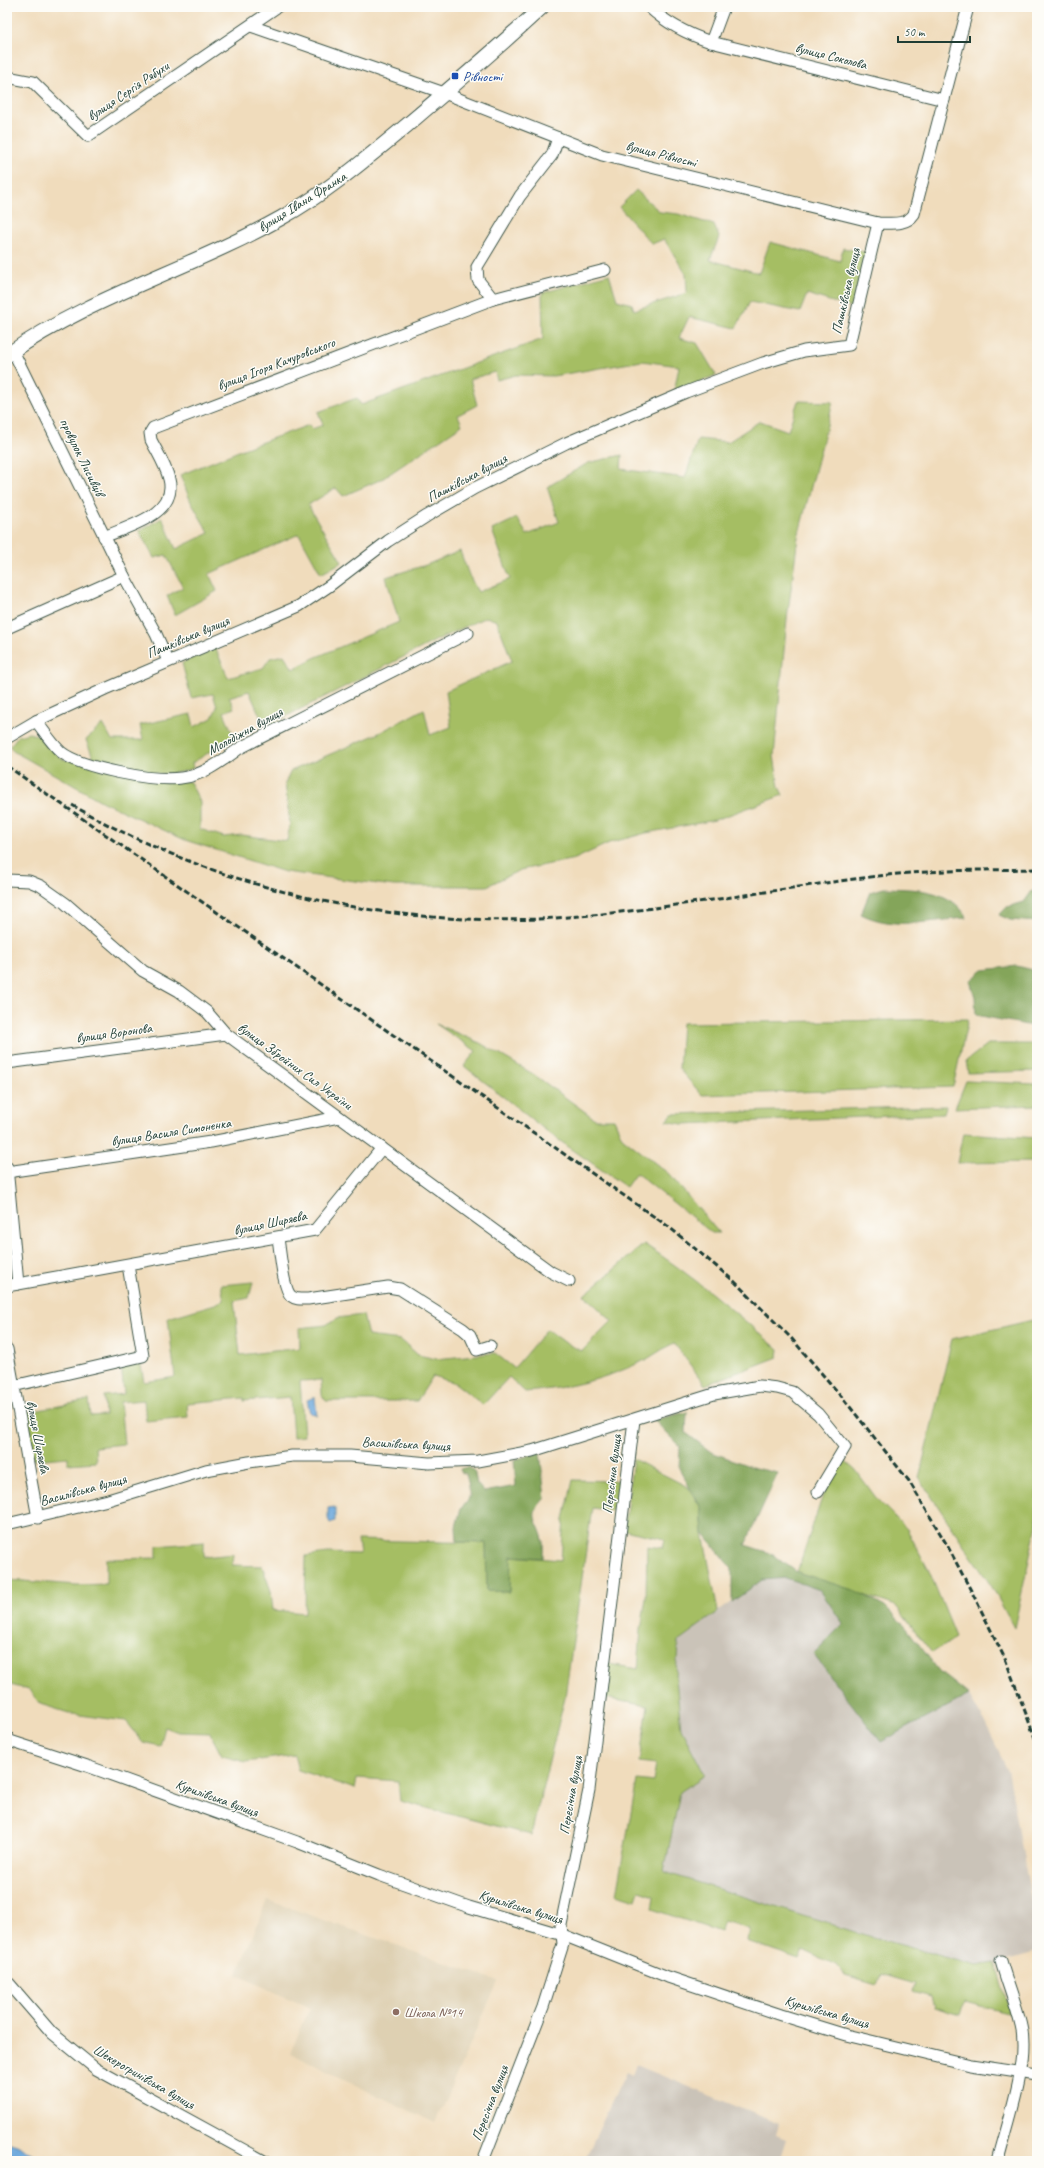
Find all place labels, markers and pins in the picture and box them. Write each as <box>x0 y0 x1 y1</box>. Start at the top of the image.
place label: Рівності <box>463 68 504 85</box>
marker: Рівності <box>450 71 460 81</box>
place label: Школа №14 <box>404 2004 464 2021</box>
marker: Школа №14 <box>391 2007 401 2017</box>

